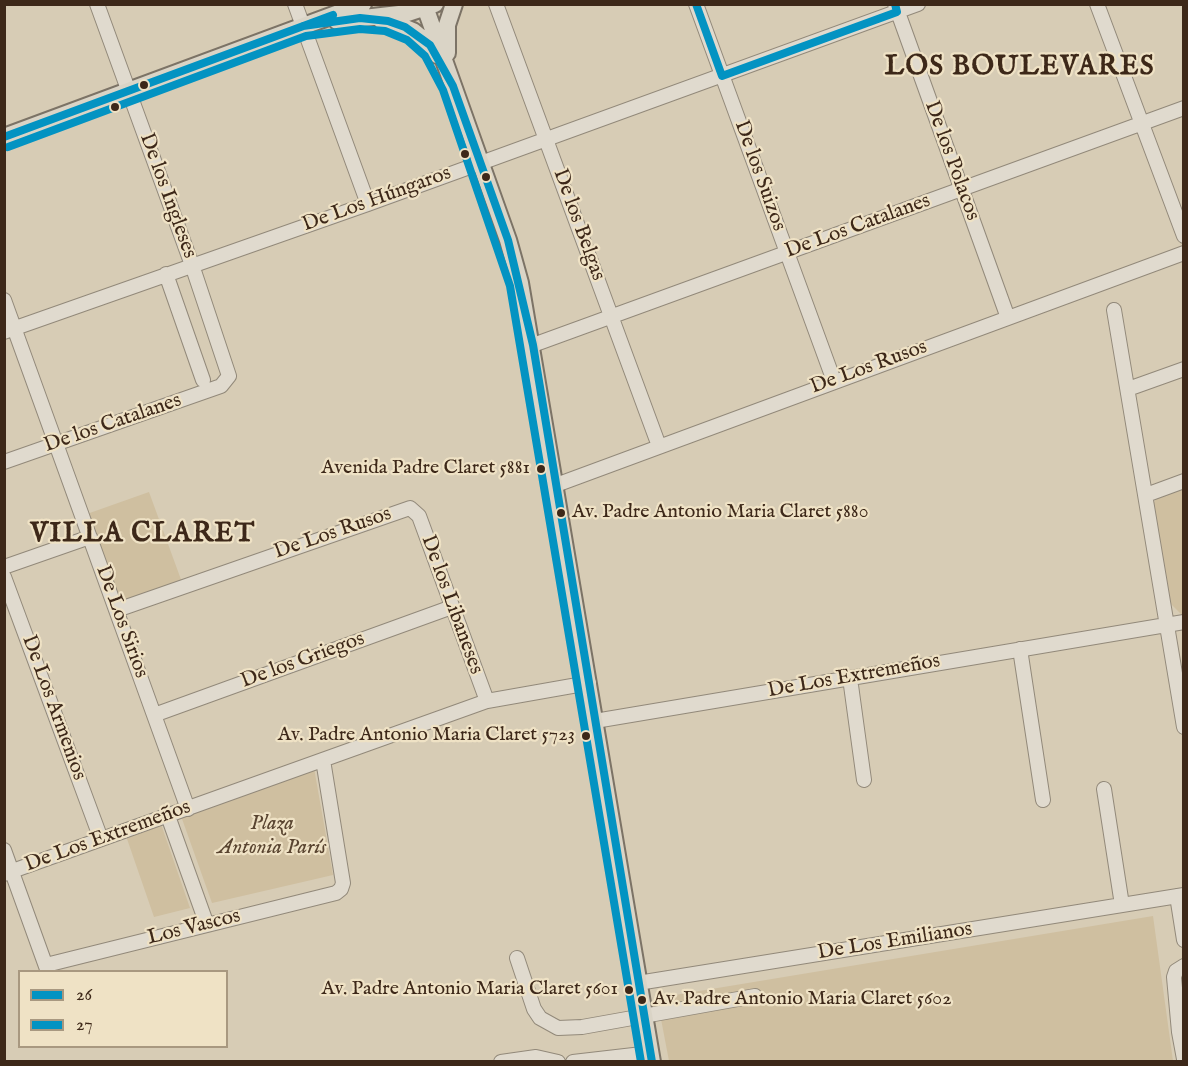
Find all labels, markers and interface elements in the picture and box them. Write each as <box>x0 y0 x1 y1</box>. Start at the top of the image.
district label: LOS BOULEVARES <box>885 52 1155 84</box>
unlabelled marker <box>138 79 150 91</box>
street label: De los Polacos <box>918 98 984 224</box>
unlabelled marker <box>109 101 121 113</box>
street label: De los Suizos <box>727 117 791 235</box>
street label: De los Ingleses <box>133 130 201 262</box>
unlabelled marker <box>459 148 471 160</box>
street label: De Los Húngaros <box>299 161 455 239</box>
street label: De los Belgas <box>546 166 610 284</box>
unlabelled marker <box>480 171 492 183</box>
street label: De Los Catalanes <box>782 189 934 265</box>
street label: De Los Rusos <box>807 335 931 401</box>
street label: De los Catalanes <box>41 389 185 459</box>
place label: Avenida Padre Claret 5881 <box>321 457 530 481</box>
marker: Avenida Padre Claret 5881 <box>535 463 547 475</box>
place label: Av. Padre Antonio Maria Claret 5880 <box>572 501 868 525</box>
street label: De Los Rusos <box>271 502 395 566</box>
marker: Av. Padre Antonio Maria Claret 5880 <box>555 507 567 519</box>
district label: VILLA CLARET <box>30 519 256 551</box>
street label: De los Libaneses <box>414 532 488 678</box>
street label: De Los Sirios <box>89 562 153 682</box>
street label: De los Griegos <box>238 627 368 695</box>
street label: De Los Armenios <box>15 632 91 784</box>
street label: De Los Extremeños <box>766 649 942 705</box>
place label: Av. Padre Antonio Maria Claret 5723 <box>278 724 575 748</box>
marker: Av. Padre Antonio Maria Claret 5723 <box>580 730 592 742</box>
street label: De Los Extremeños <box>22 795 194 879</box>
park label: Plaza Antonia París <box>218 812 326 862</box>
street label: Los Vascos <box>145 904 243 952</box>
street label: De Los Emilianos <box>816 917 974 967</box>
legend <box>18 970 228 1048</box>
place label: Av. Padre Antonio Maria Claret 5601 <box>322 978 618 1002</box>
text: 26 <box>76 984 92 1007</box>
marker: Av. Padre Antonio Maria Claret 5601 <box>623 984 635 996</box>
place label: Av. Padre Antonio Maria Claret 5602 <box>653 988 952 1012</box>
marker: Av. Padre Antonio Maria Claret 5602 <box>636 994 648 1006</box>
text: 27 <box>76 1014 93 1037</box>

